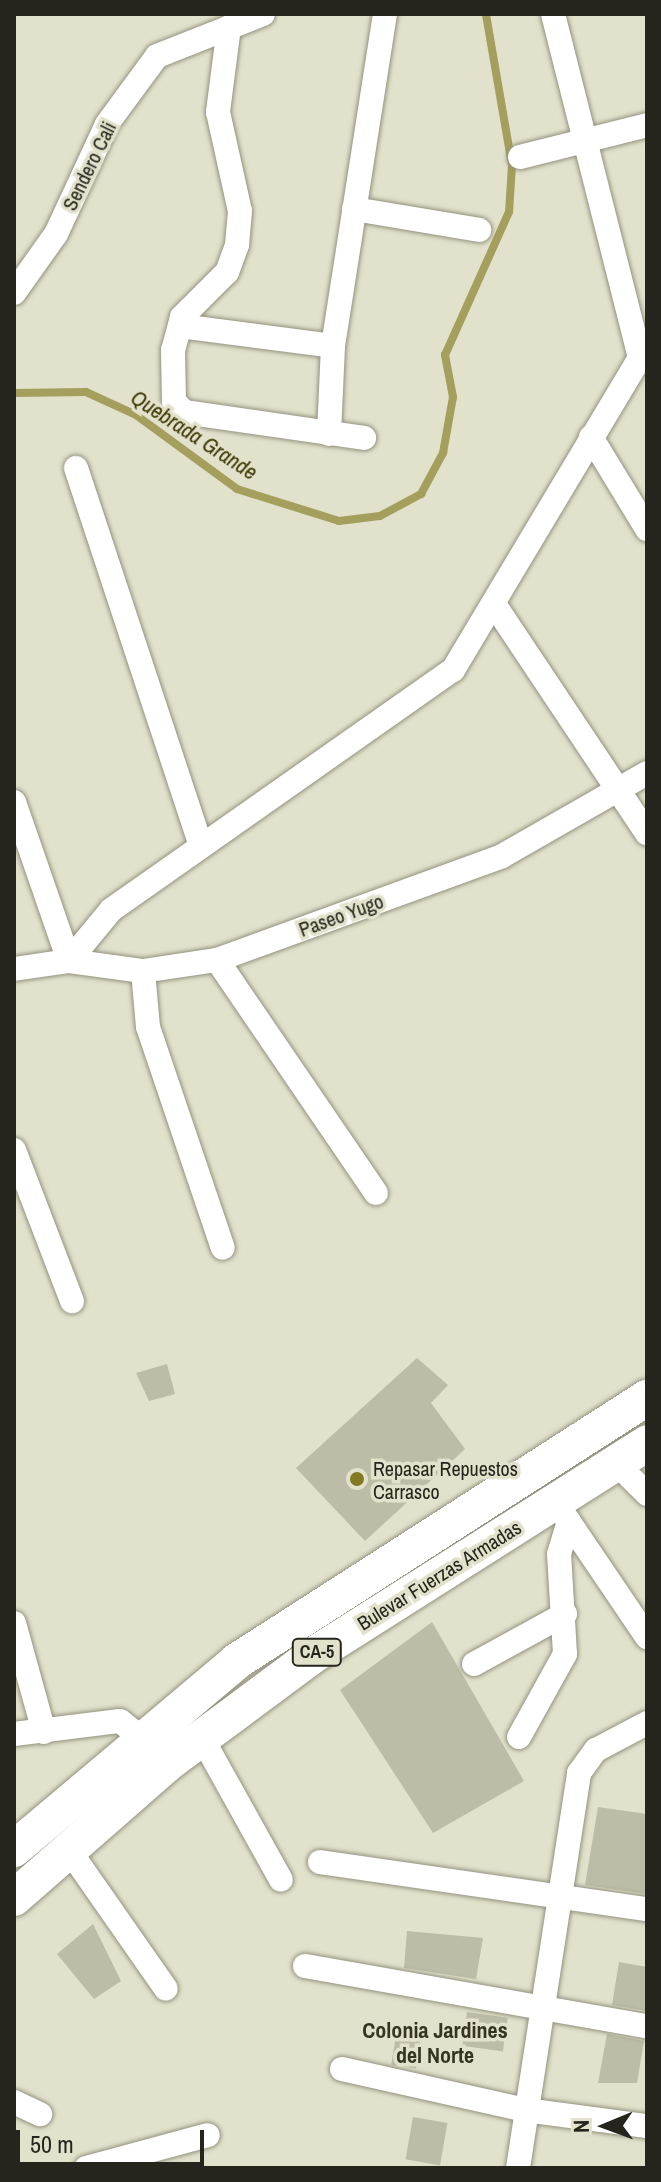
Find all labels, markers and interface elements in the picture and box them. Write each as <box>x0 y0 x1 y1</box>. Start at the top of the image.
street label: Sendero Cali <box>57 118 121 214</box>
water label: Quebrada Grande <box>126 384 262 486</box>
street label: Paseo Yugo <box>295 889 387 941</box>
place label: Repasar Repuestos Carrasco <box>373 1456 518 1503</box>
marker: Repasar Repuestos Carrasco <box>348 1470 366 1488</box>
street label: Bulevar Fuerzas Armadas <box>352 1515 526 1635</box>
road number: CA-5 <box>291 1638 343 1666</box>
district label: Colonia Jardines del Norte <box>362 2017 508 2068</box>
north arrow <box>565 2086 645 2166</box>
scale bar <box>20 2114 208 2164</box>
text: N <box>566 2120 596 2133</box>
text: 50 m <box>30 2128 74 2160</box>

